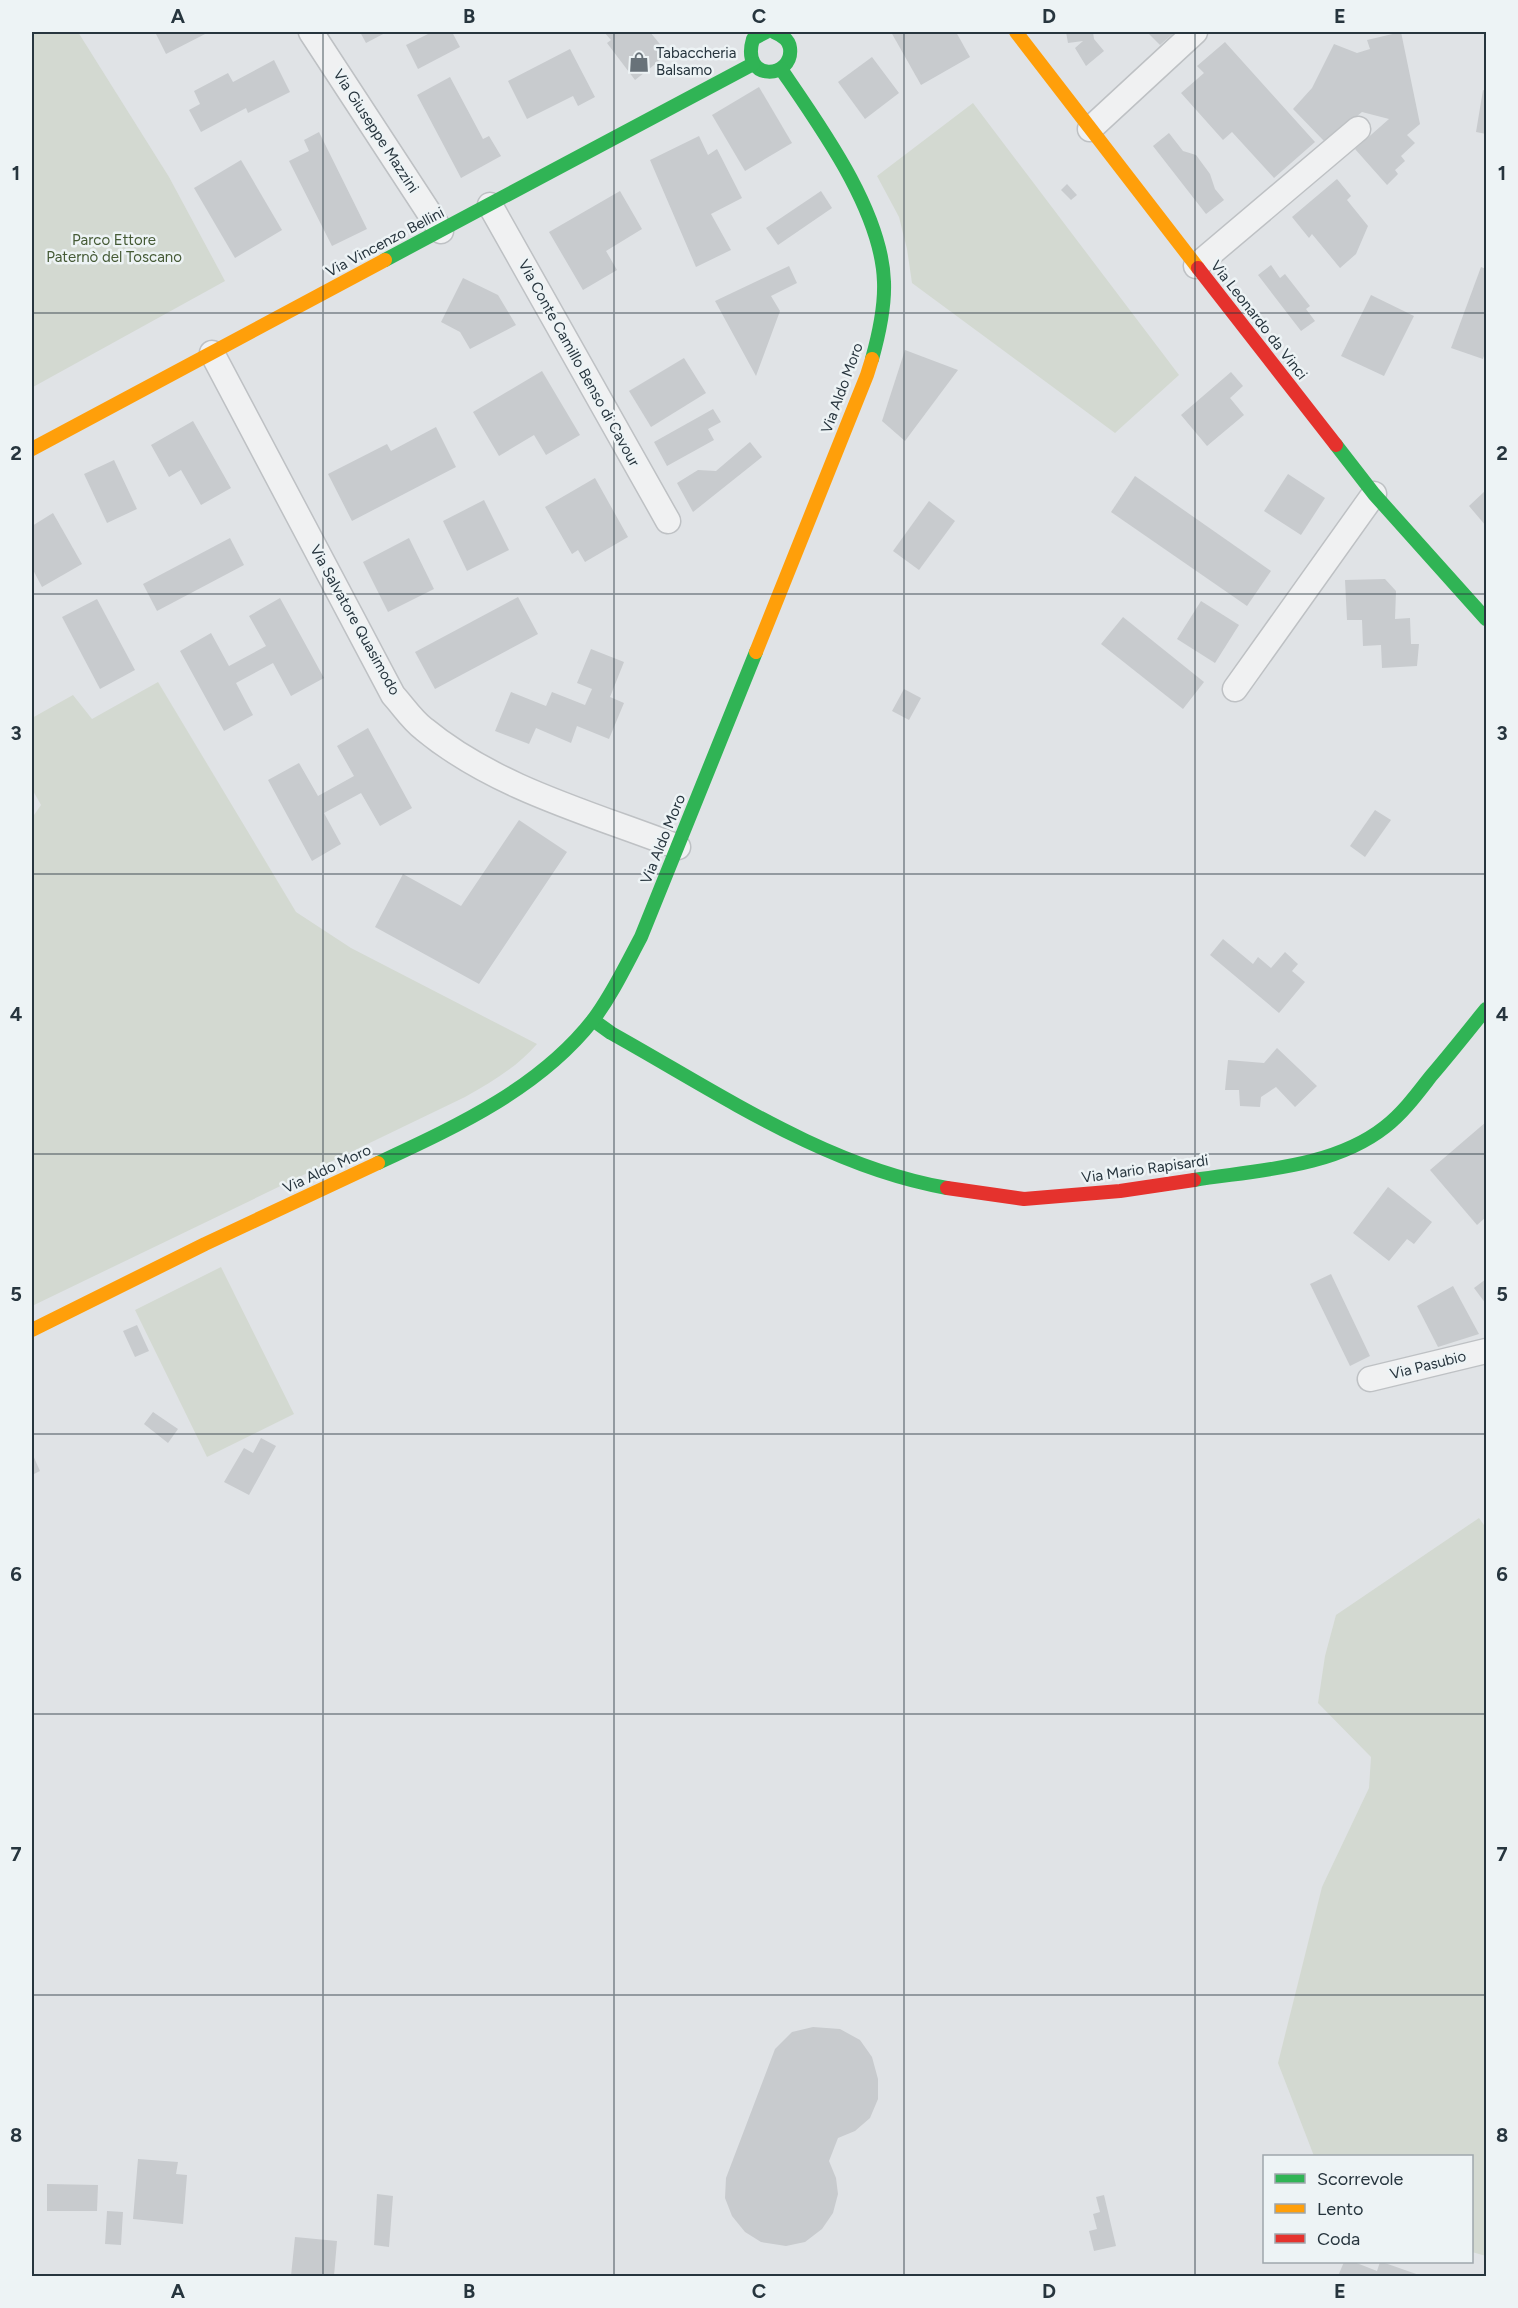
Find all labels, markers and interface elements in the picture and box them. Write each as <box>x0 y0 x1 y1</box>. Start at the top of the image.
text: A <box>171 4 186 28</box>
text: B <box>463 4 475 28</box>
text: C <box>752 4 766 28</box>
text: D <box>1042 4 1056 28</box>
text: E <box>1334 4 1346 28</box>
place label: Tabaccheria Balsamo <box>656 44 736 79</box>
shop icon: Tabaccheria Balsamo <box>627 50 651 74</box>
street label: Via Giuseppe Mazzini <box>329 66 423 196</box>
text: 1 <box>12 161 20 185</box>
text: 1 <box>1498 161 1506 185</box>
street label: Via Vincenzo Bellini <box>323 203 447 281</box>
park label: Parco Ettore Paternò del Toscano <box>46 231 182 266</box>
street label: Via Conte Camillo Benso di Cavour <box>515 256 643 470</box>
street label: Via Leonardo da Vinci <box>1207 257 1311 383</box>
street label: Via Aldo Moro <box>817 340 867 436</box>
text: 2 <box>10 441 22 465</box>
text: 2 <box>1496 441 1508 465</box>
street label: Via Salvatore Quasimodo <box>306 542 404 699</box>
text: 3 <box>10 721 22 745</box>
text: 3 <box>1496 721 1508 745</box>
street label: Via Aldo Moro <box>637 791 689 886</box>
text: 4 <box>10 1002 23 1026</box>
text: 4 <box>1496 1002 1509 1026</box>
street label: Via Aldo Moro <box>280 1141 374 1197</box>
street label: Via Mario Rapisardi <box>1080 1151 1210 1187</box>
text: 5 <box>10 1282 22 1306</box>
text: 5 <box>1496 1282 1508 1306</box>
street label: Via Pasubio <box>1388 1347 1468 1383</box>
text: 6 <box>10 1562 22 1586</box>
text: 6 <box>1496 1562 1508 1586</box>
text: 7 <box>10 1842 22 1866</box>
text: 7 <box>1496 1842 1508 1866</box>
text: 8 <box>10 2123 22 2147</box>
text: 8 <box>1496 2123 1508 2147</box>
legend <box>1263 2155 1473 2263</box>
text: Scorrevole <box>1317 2168 1404 2190</box>
text: Lento <box>1317 2198 1363 2220</box>
text: Coda <box>1317 2228 1360 2250</box>
text: A <box>171 2279 186 2303</box>
text: B <box>463 2279 475 2303</box>
text: C <box>752 2279 766 2303</box>
text: D <box>1042 2279 1056 2303</box>
text: E <box>1334 2279 1346 2303</box>

